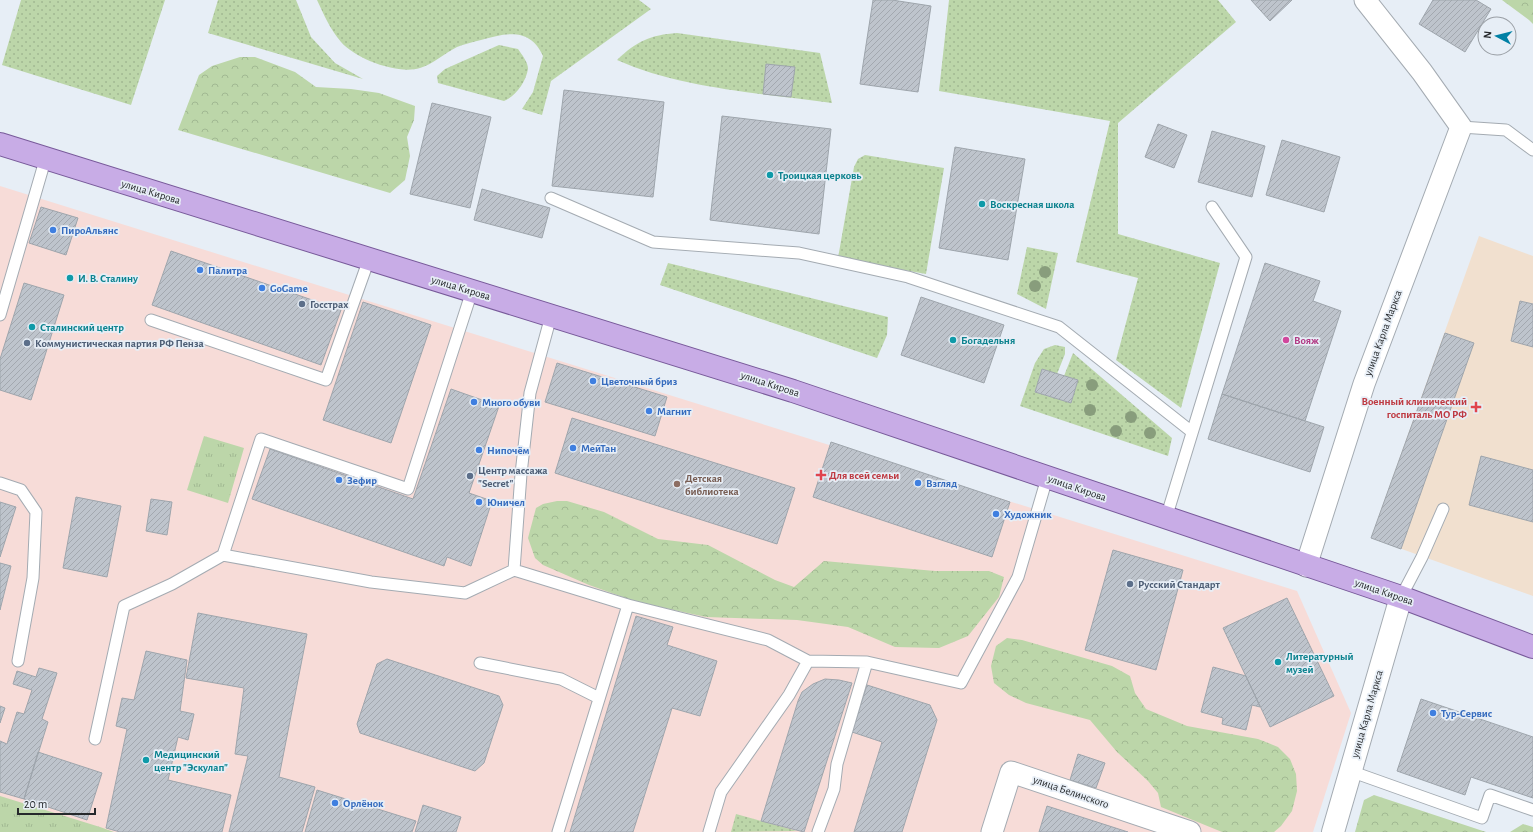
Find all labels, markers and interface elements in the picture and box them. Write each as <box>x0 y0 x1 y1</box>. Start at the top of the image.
north arrow <box>1477 16 1517 56</box>
text: N <box>1482 30 1493 39</box>
marker: Троицкая церковь <box>765 170 775 180</box>
place label: Троицкая церковь <box>778 170 862 181</box>
street label: улица Кирова <box>119 178 182 206</box>
marker: Воскресная школа <box>977 199 987 209</box>
place label: Воскресная школа <box>990 199 1075 210</box>
marker: ПироАльянс <box>48 225 58 235</box>
place label: ПироАльянс <box>61 225 119 236</box>
marker: Палитра <box>195 265 205 275</box>
place label: Палитра <box>208 265 247 276</box>
marker: И. В. Сталину <box>65 273 75 283</box>
place label: И. В. Сталину <box>78 273 138 284</box>
street label: улица Кирова <box>429 274 492 302</box>
marker: GoGame <box>257 283 267 293</box>
place label: GoGame <box>270 283 308 294</box>
street label: улица Карла Маркса <box>1362 289 1404 378</box>
marker: Госстрах <box>297 299 307 309</box>
place label: Госстрах <box>310 299 348 310</box>
marker: Сталинский центр <box>27 322 37 332</box>
place label: Сталинский центр <box>40 322 124 333</box>
marker: Богадельня <box>948 335 958 345</box>
place label: Богадельня <box>961 335 1015 346</box>
marker: Вояж <box>1281 335 1291 345</box>
place label: Вояж <box>1294 335 1319 346</box>
marker: Коммунистическая партия РФ Пенза <box>22 338 32 348</box>
place label: Коммунистическая партия РФ Пенза <box>35 338 204 349</box>
street label: улица Кирова <box>738 369 801 399</box>
marker: Цветочный бриз <box>588 376 598 386</box>
place label: Цветочный бриз <box>601 376 678 387</box>
place label: Военный клинический госпиталь МО РФ <box>1362 396 1467 420</box>
marker: Много обуви <box>469 397 479 407</box>
place label: Много обуви <box>482 397 540 408</box>
marker: Военный клинический госпиталь МО РФ <box>1470 401 1482 413</box>
marker: Магнит <box>644 406 654 416</box>
place label: Магнит <box>657 406 692 417</box>
marker: МейТан <box>568 443 578 453</box>
place label: МейТан <box>581 443 616 454</box>
marker: Нипочём <box>474 445 484 455</box>
place label: Нипочём <box>487 445 530 456</box>
place label: Центр массажа "Secret" <box>478 465 548 489</box>
marker: Для всей семьи <box>816 470 826 480</box>
place label: Для всей семьи <box>829 470 899 481</box>
marker: Центр массажа "Secret" <box>465 471 475 481</box>
place label: Детская библиотека <box>685 473 739 497</box>
street label: улица Кирова <box>1045 473 1108 503</box>
marker: Зефир <box>334 475 344 485</box>
place label: Зефир <box>347 475 377 486</box>
marker: Взгляд <box>913 478 923 488</box>
place label: Взгляд <box>926 478 957 489</box>
marker: Детская библиотека <box>672 479 682 489</box>
marker: Юничел <box>474 497 484 507</box>
place label: Юничел <box>487 497 525 508</box>
marker: Художник <box>991 509 1001 519</box>
place label: Художник <box>1004 509 1052 520</box>
street label: улица Кирова <box>1352 577 1415 607</box>
marker: Русский Стандарт <box>1125 579 1135 589</box>
place label: Русский Стандарт <box>1138 579 1221 590</box>
place label: Литературный музей <box>1286 651 1354 675</box>
marker: Литературный музей <box>1273 657 1283 667</box>
street label: улица Карла Маркса <box>1349 669 1385 760</box>
marker: Тур-Сервис <box>1428 708 1438 718</box>
place label: Тур-Сервис <box>1441 708 1493 719</box>
place label: Медицинский центр "Эскулап" <box>154 749 228 773</box>
marker: Медицинский центр "Эскулап" <box>141 755 151 765</box>
street label: улица Белинского <box>1031 774 1110 810</box>
scale bar <box>18 790 95 816</box>
text: 20 m <box>24 798 47 810</box>
marker: Орлёнок <box>330 798 340 808</box>
place label: Орлёнок <box>343 798 384 809</box>

